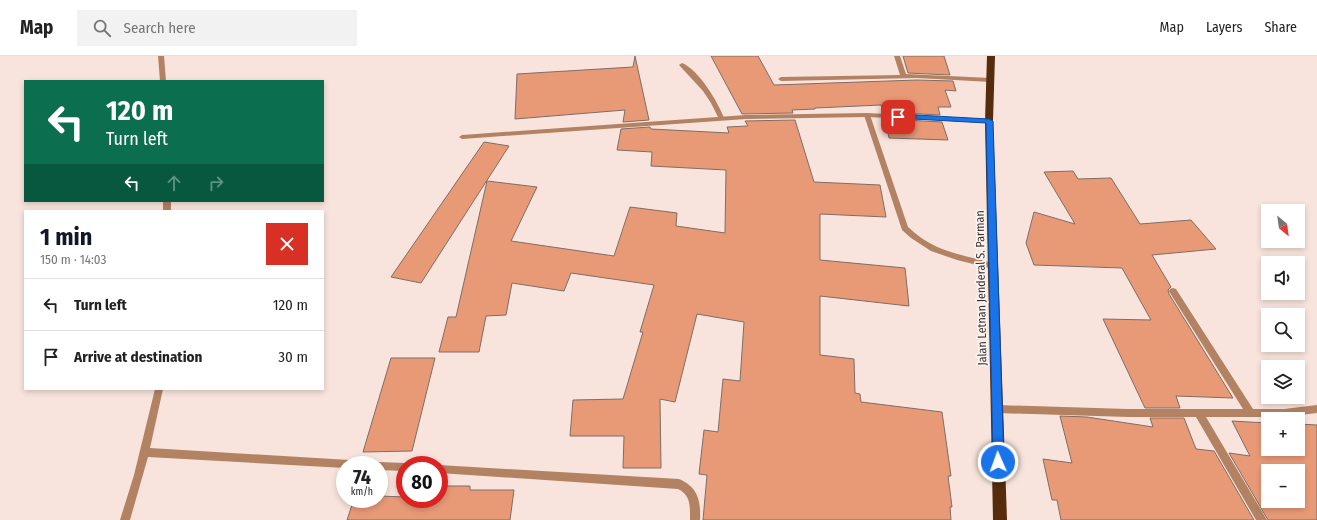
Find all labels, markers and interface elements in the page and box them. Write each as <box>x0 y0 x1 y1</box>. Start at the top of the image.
search box <box>77 10 357 46</box>
text: Map <box>20 16 53 39</box>
icon: search <box>91 17 113 39</box>
text: Search here <box>123 19 196 37</box>
text: Map <box>1160 19 1184 36</box>
text: Layers <box>1206 19 1242 36</box>
text: Share <box>1264 19 1297 36</box>
text: 120 m <box>106 94 173 127</box>
icon: left <box>40 96 92 148</box>
pin <box>881 100 915 134</box>
icon: arrive <box>887 106 909 128</box>
text: Turn left <box>106 128 168 150</box>
icon: left <box>121 172 143 194</box>
icon: ahead <box>163 172 185 194</box>
icon: right <box>205 172 227 194</box>
north arrow <box>1261 204 1305 248</box>
map controls <box>1261 204 1305 508</box>
street label: Jalan Letnan Jenderal S. Parman <box>973 210 989 366</box>
text: 1 min <box>40 223 92 251</box>
button: close <box>266 223 308 265</box>
text: 150 m · 14:03 <box>40 252 106 267</box>
button: sound <box>1261 256 1305 300</box>
icon: left <box>40 294 62 316</box>
text: Turn left <box>74 296 127 314</box>
text: 120 m <box>273 296 308 314</box>
button: search <box>1261 308 1305 352</box>
icon: arrive <box>40 346 62 368</box>
text: Arrive at destination <box>74 348 202 366</box>
text: 30 m <box>278 348 308 366</box>
button: layers <box>1261 360 1305 404</box>
button: + <box>1261 412 1305 456</box>
position arrow <box>977 441 1019 483</box>
speed limit sign: 80 <box>396 456 448 508</box>
button: − <box>1261 464 1305 508</box>
text: 74 <box>353 465 371 489</box>
text: km/h <box>351 486 373 498</box>

